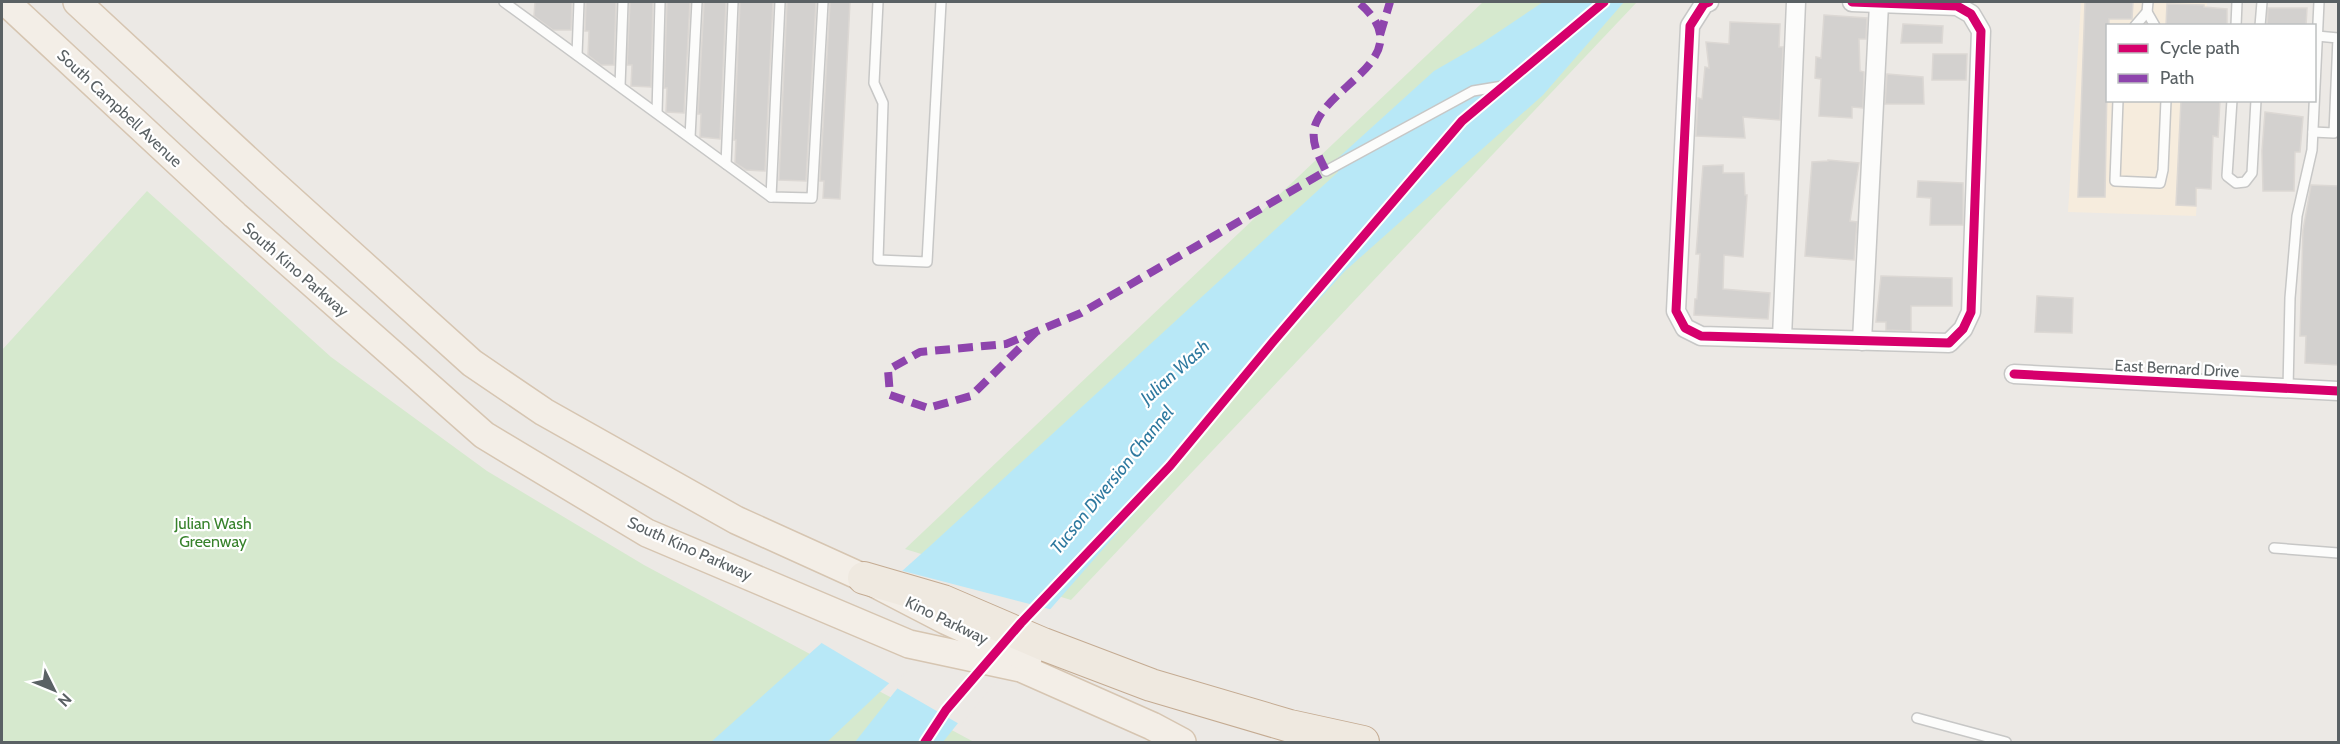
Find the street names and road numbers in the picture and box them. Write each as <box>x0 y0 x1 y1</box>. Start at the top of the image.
street label: South Campbell Avenue <box>53 46 186 171</box>
street label: South Kino Parkway <box>239 218 353 321</box>
street label: East Bernard Drive <box>2114 356 2240 381</box>
street label: South Kino Parkway <box>625 512 755 584</box>
street label: Kino Parkway <box>902 592 991 649</box>

